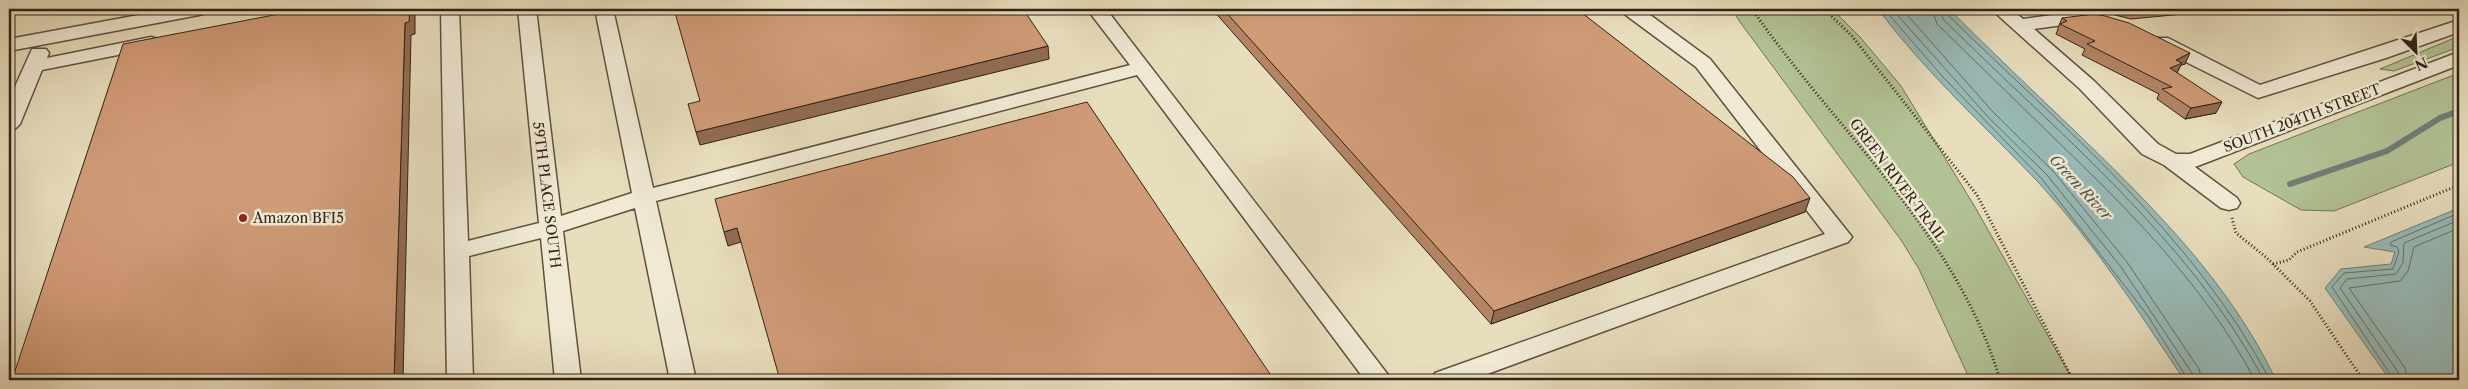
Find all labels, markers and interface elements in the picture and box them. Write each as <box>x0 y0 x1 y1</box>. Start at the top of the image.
north arrow <box>2390 28 2440 78</box>
text: N <box>2412 53 2431 75</box>
street label: SOUTH 204TH STREET <box>2221 79 2384 156</box>
street label: GREEN RIVER TRAIL <box>1846 115 1950 245</box>
street label: 59TH PLACE SOUTH <box>529 121 565 269</box>
water label: Green River <box>2046 150 2117 225</box>
place label: Amazon BFI5 <box>252 209 344 227</box>
marker: Amazon BFI5 <box>237 212 249 224</box>

